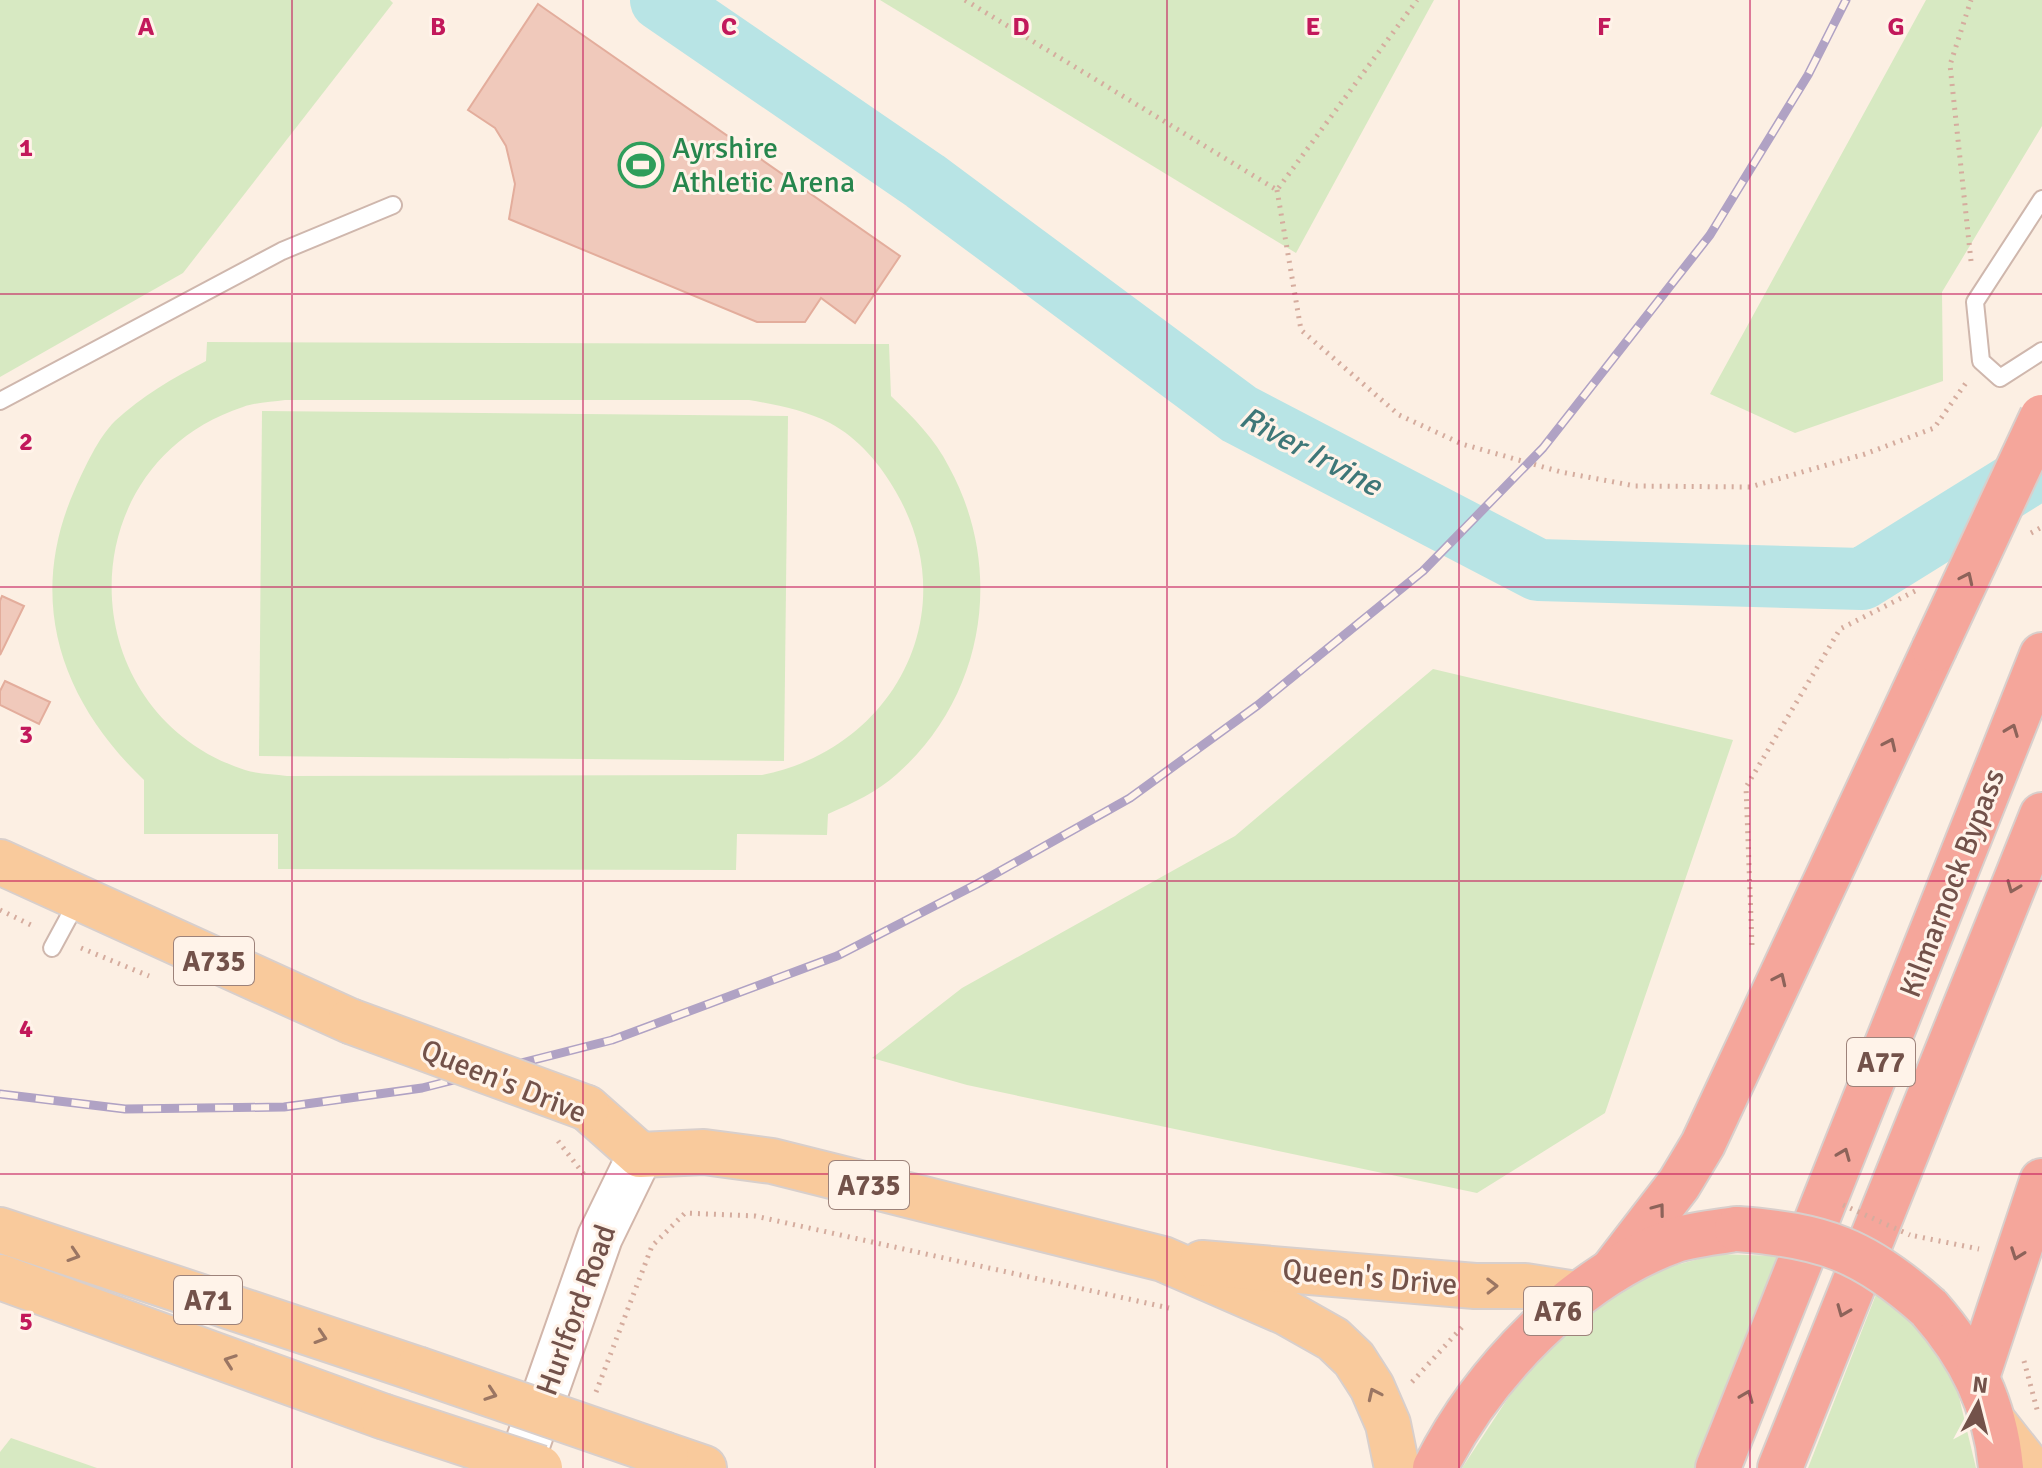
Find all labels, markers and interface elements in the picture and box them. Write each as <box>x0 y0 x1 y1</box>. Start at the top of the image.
text: A <box>138 11 155 43</box>
text: B <box>430 11 446 43</box>
text: C <box>721 11 737 43</box>
text: D <box>1012 11 1030 43</box>
text: E <box>1306 11 1320 43</box>
text: F <box>1597 11 1611 43</box>
text: G <box>1887 11 1905 43</box>
place label: Ayrshire Athletic Arena <box>672 130 855 201</box>
text: 1 <box>19 132 33 164</box>
sports icon: Ayrshire Athletic Arena <box>617 141 665 189</box>
water label: River Irvine <box>1233 398 1390 506</box>
text: 2 <box>19 426 33 458</box>
one-way arrow <box>1957 572 1973 586</box>
text: 3 <box>19 719 33 751</box>
one-way arrow <box>2002 724 2019 738</box>
one-way arrow <box>1880 738 1896 752</box>
street label: Kilmarnock Bypass <box>1892 764 2013 1003</box>
one-way arrow <box>2006 879 2023 893</box>
road number: A735 <box>174 937 254 985</box>
one-way arrow <box>1770 973 1786 988</box>
text: 4 <box>19 1013 33 1045</box>
street label: Queen's Drive <box>416 1031 592 1131</box>
road number: A77 <box>1847 1038 1915 1086</box>
one-way arrow <box>1834 1148 1851 1162</box>
road number: A735 <box>829 1161 909 1209</box>
one-way arrow <box>1650 1203 1664 1218</box>
street label: Hurlford Road <box>528 1220 624 1401</box>
one-way arrow <box>67 1246 80 1262</box>
one-way arrow <box>2010 1247 2026 1261</box>
street label: Queen's Drive <box>1281 1251 1459 1304</box>
road number: A71 <box>174 1276 242 1324</box>
one-way arrow <box>1486 1277 1499 1295</box>
road number: A76 <box>1524 1287 1592 1335</box>
one-way arrow <box>1836 1303 1853 1317</box>
text: 5 <box>19 1306 33 1338</box>
one-way arrow <box>313 1328 327 1344</box>
one-way arrow <box>223 1354 237 1370</box>
north arrow <box>1938 1364 2018 1444</box>
text: N <box>1971 1370 1990 1399</box>
one-way arrow <box>483 1385 497 1401</box>
one-way arrow <box>1368 1388 1384 1402</box>
one-way arrow <box>1738 1390 1754 1404</box>

